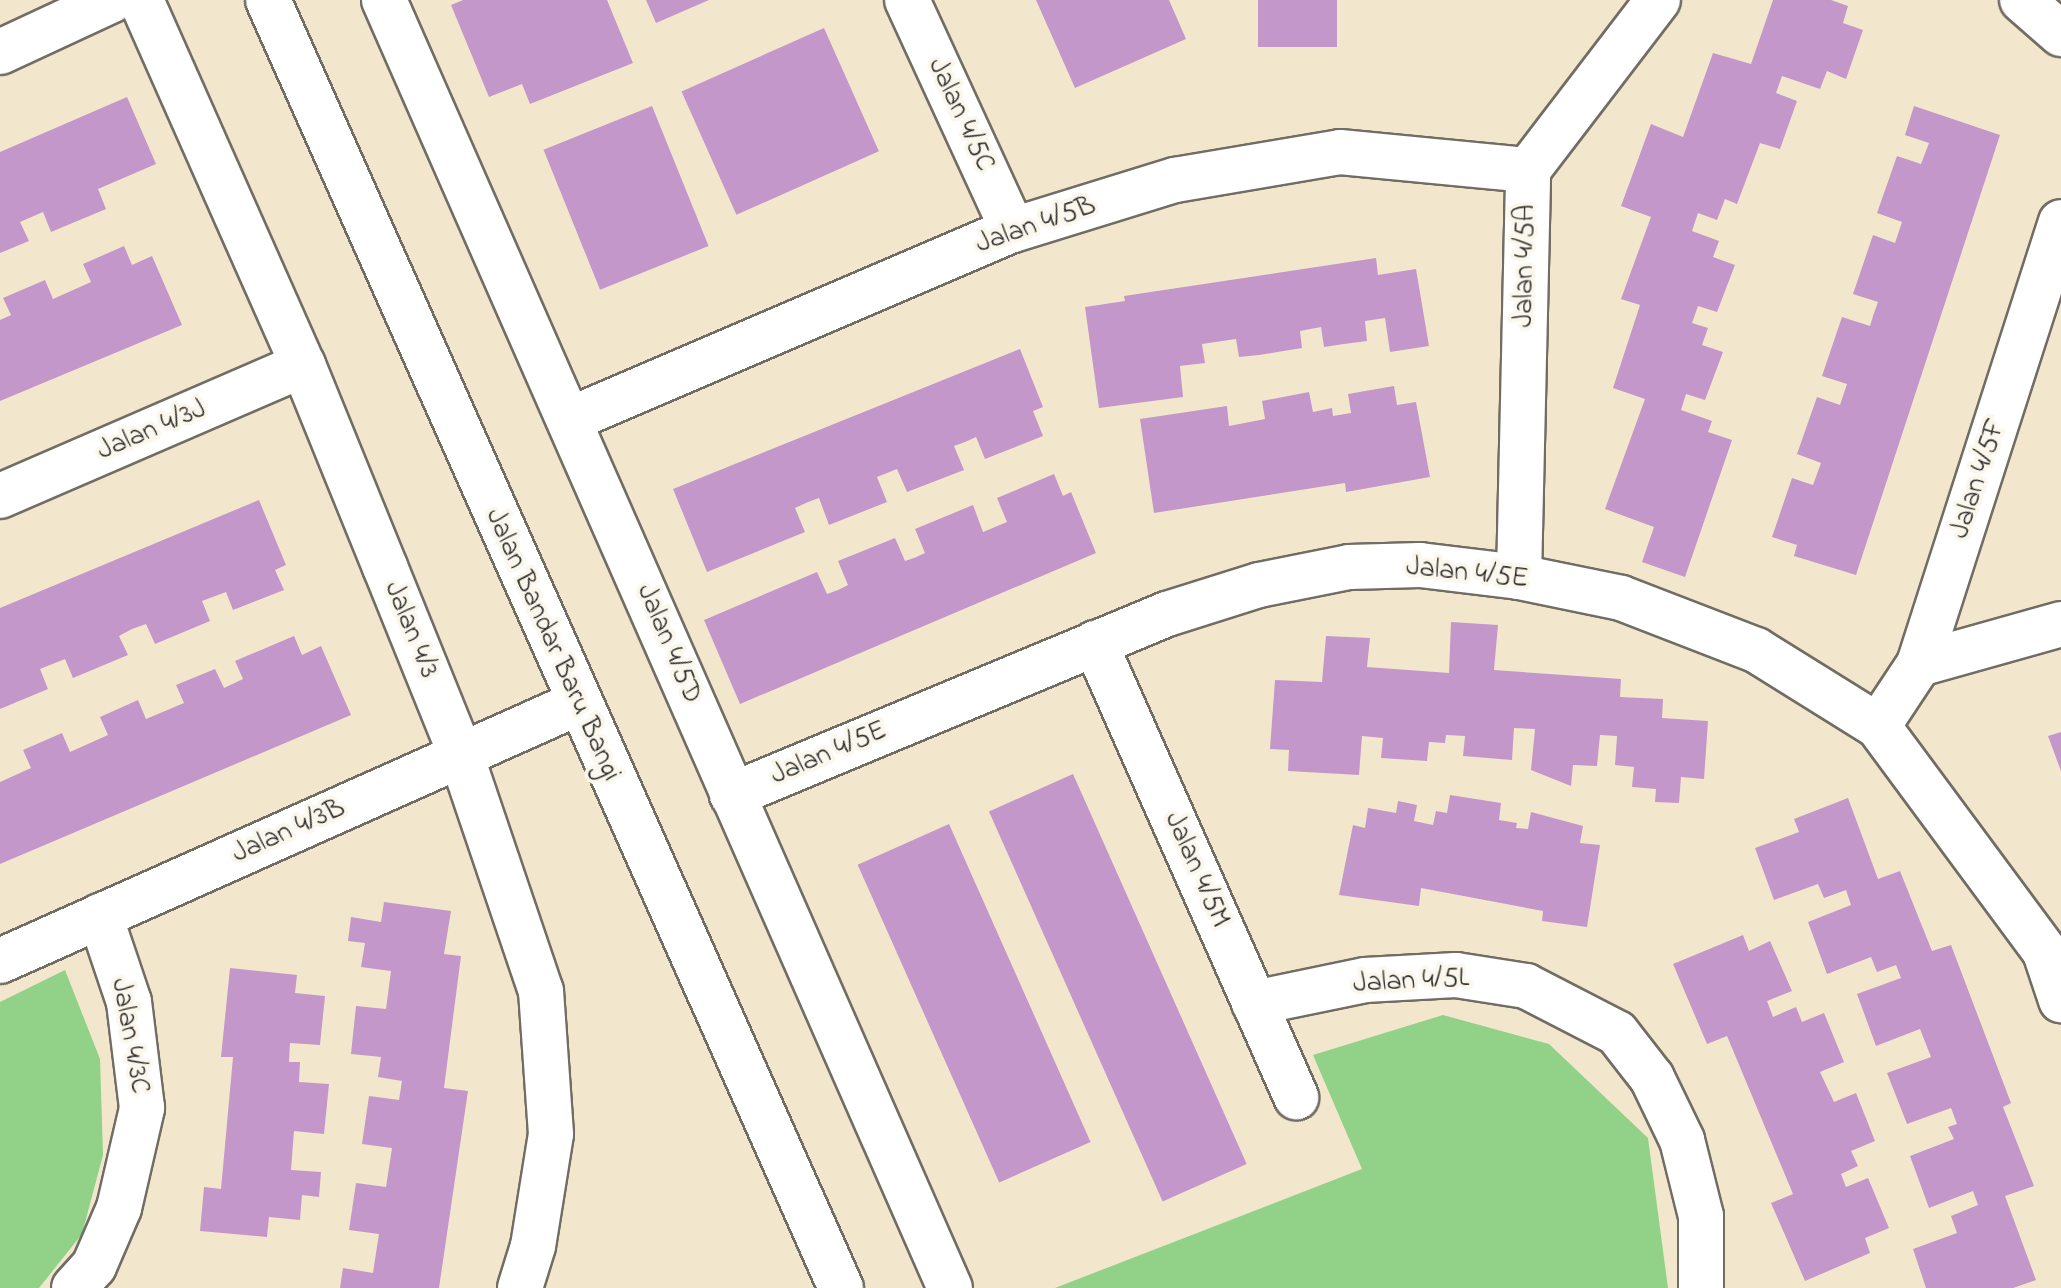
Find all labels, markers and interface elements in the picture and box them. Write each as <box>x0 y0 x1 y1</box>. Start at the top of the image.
street label: Jalan 4/5C <box>919 53 1001 177</box>
street label: Jalan 4/5B <box>972 190 1100 262</box>
street label: Jalan 4/5A <box>1508 204 1544 328</box>
street label: Jalan 4/3J <box>93 393 211 469</box>
street label: Jalan 4/5F <box>1944 415 2014 543</box>
street label: Jalan Bandar Baru Bangi <box>477 504 627 786</box>
street label: Jalan 4/5E <box>1404 551 1530 597</box>
street label: Jalan 4/3 <box>375 577 445 683</box>
street label: Jalan 4/5D <box>628 579 708 709</box>
street label: Jalan 4/5E <box>766 715 892 793</box>
street label: Jalan 4/3B <box>227 792 351 872</box>
street label: Jalan 4/5M <box>1156 807 1236 933</box>
street label: Jalan 4/5L <box>1352 962 1470 1002</box>
street label: Jalan 4/3C <box>102 976 156 1096</box>

